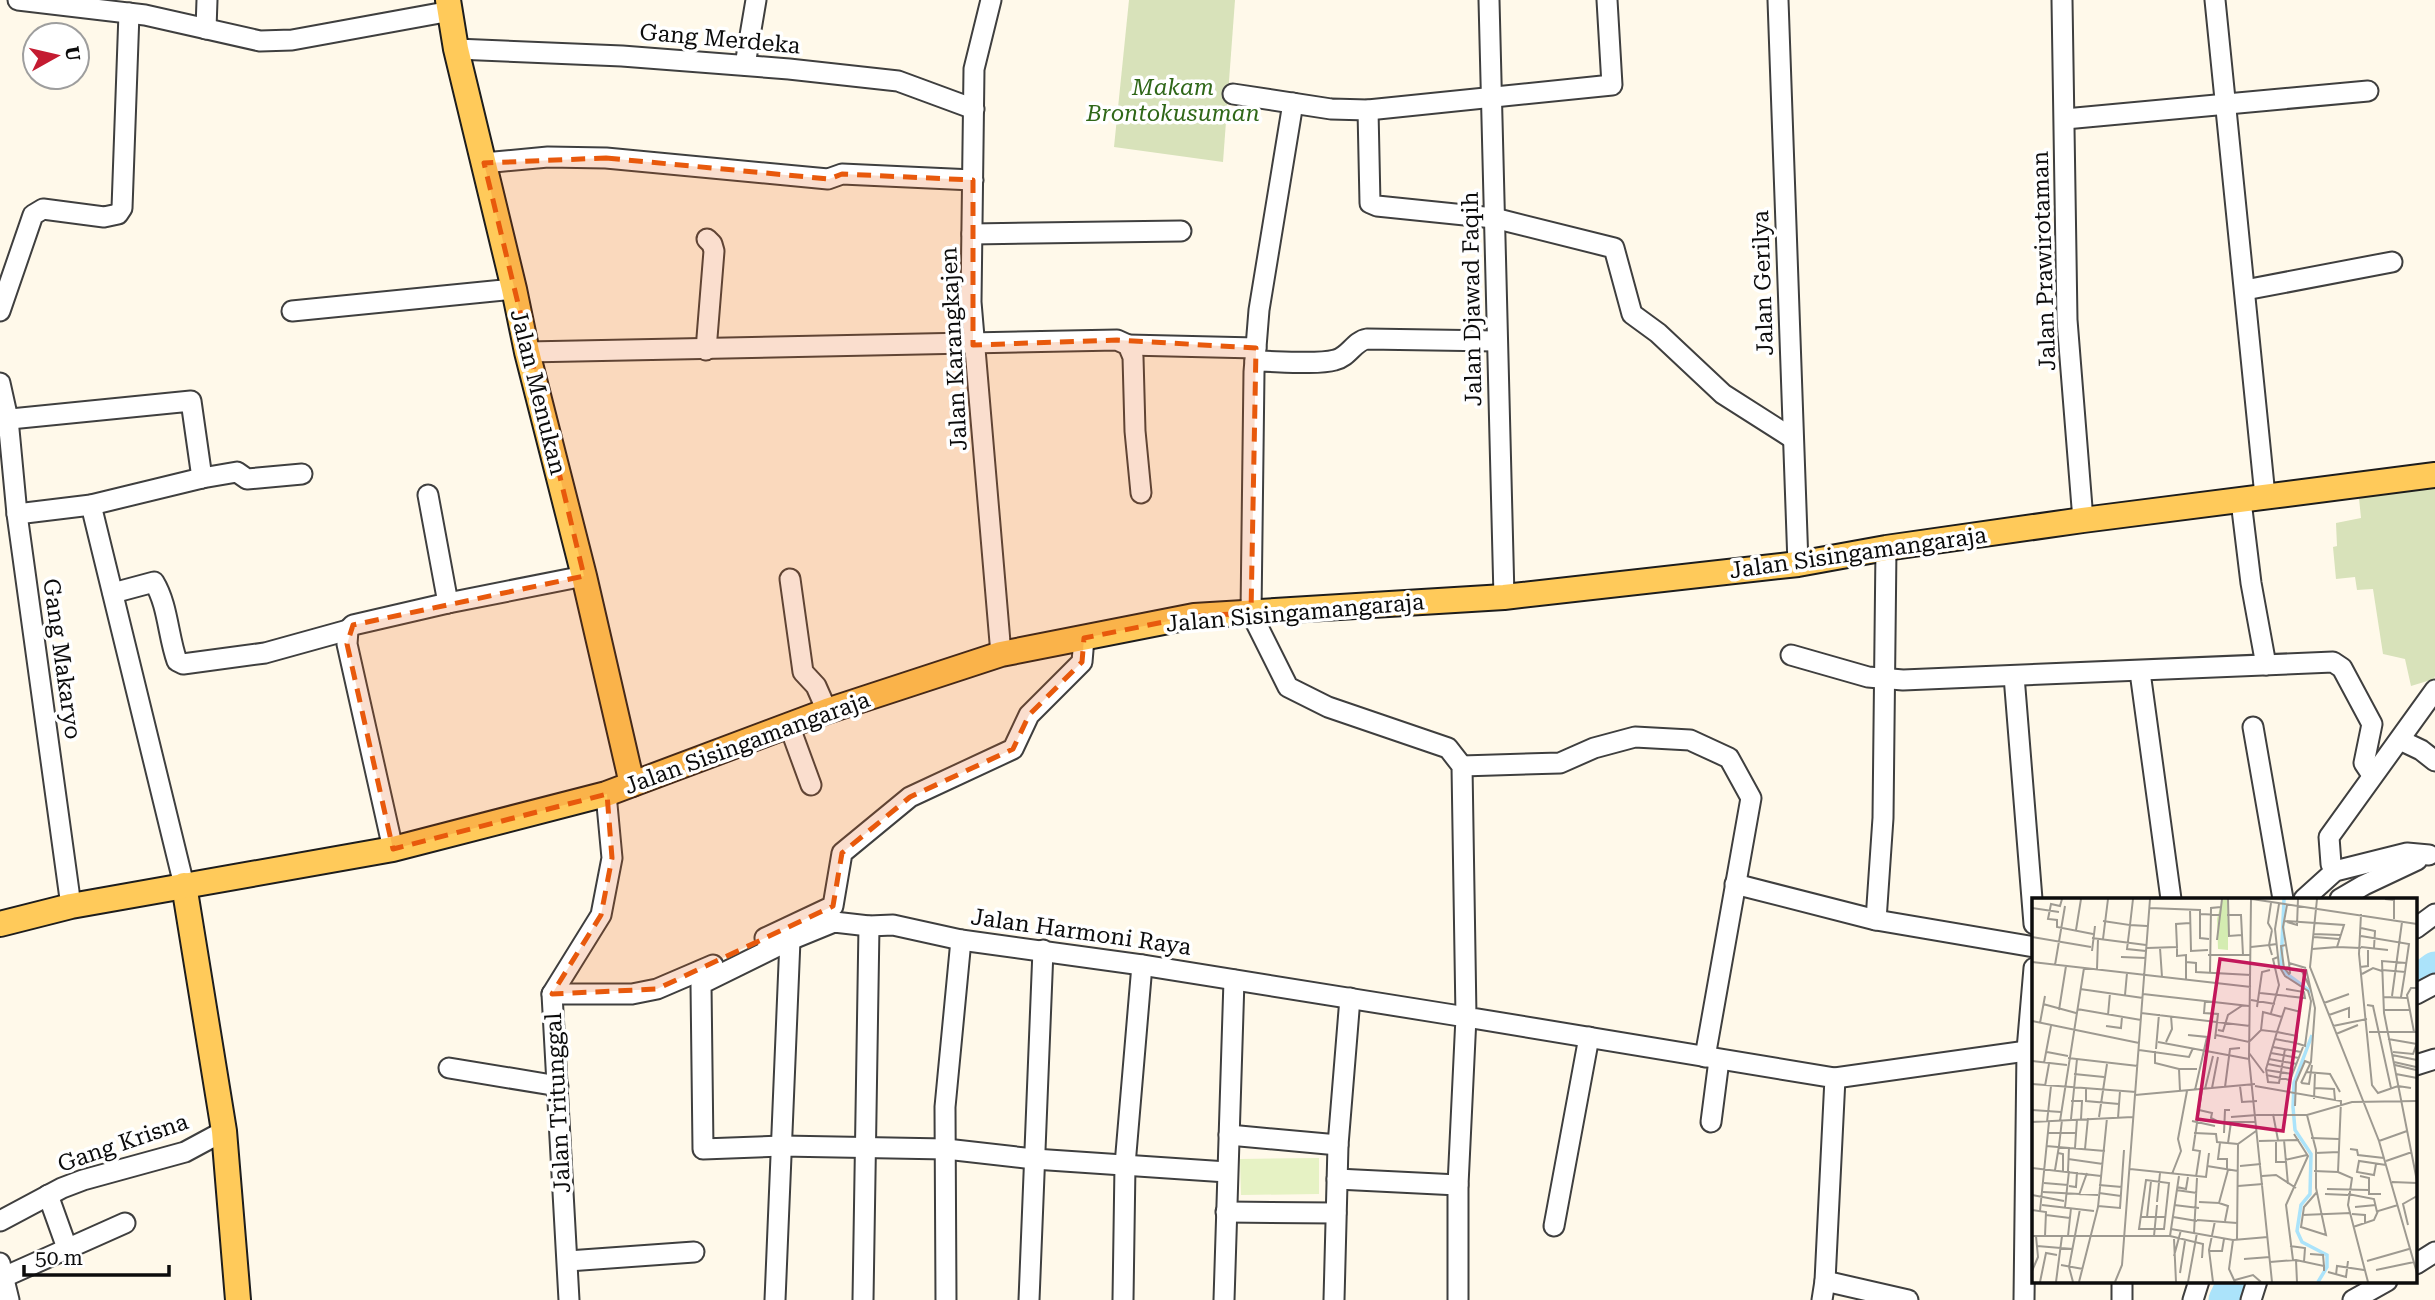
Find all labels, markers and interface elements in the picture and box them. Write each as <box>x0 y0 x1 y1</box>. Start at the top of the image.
street label: Gang Merdeka <box>638 19 802 60</box>
north arrow <box>21 21 91 91</box>
text: U <box>60 45 85 63</box>
park label: Makam Brontokusuman <box>1085 74 1260 127</box>
street label: Jalan Prawirotaman <box>2027 150 2061 371</box>
street label: Jalan Djawad Faqih <box>1457 191 1487 407</box>
street label: Jalan Gerilya <box>1747 209 1779 356</box>
street label: Jalan Karangkajen <box>935 246 973 452</box>
street label: Jalan Menukan <box>504 307 572 478</box>
street label: Jalan Sisingamangaraja <box>1728 521 1989 584</box>
street label: Gang Makaryo <box>37 577 87 741</box>
street label: Jalan Sisingamangaraja <box>1165 588 1426 638</box>
street label: Jalan Sisingamangaraja <box>620 686 874 800</box>
inset map <box>2032 898 2418 1282</box>
street label: Jalan Harmoni Raya <box>969 903 1193 961</box>
street label: Jalan Tritunggal <box>540 1012 576 1194</box>
street label: Gang Krisna <box>54 1108 192 1178</box>
scale bar <box>24 1234 170 1278</box>
text: 50 m <box>35 1246 83 1270</box>

